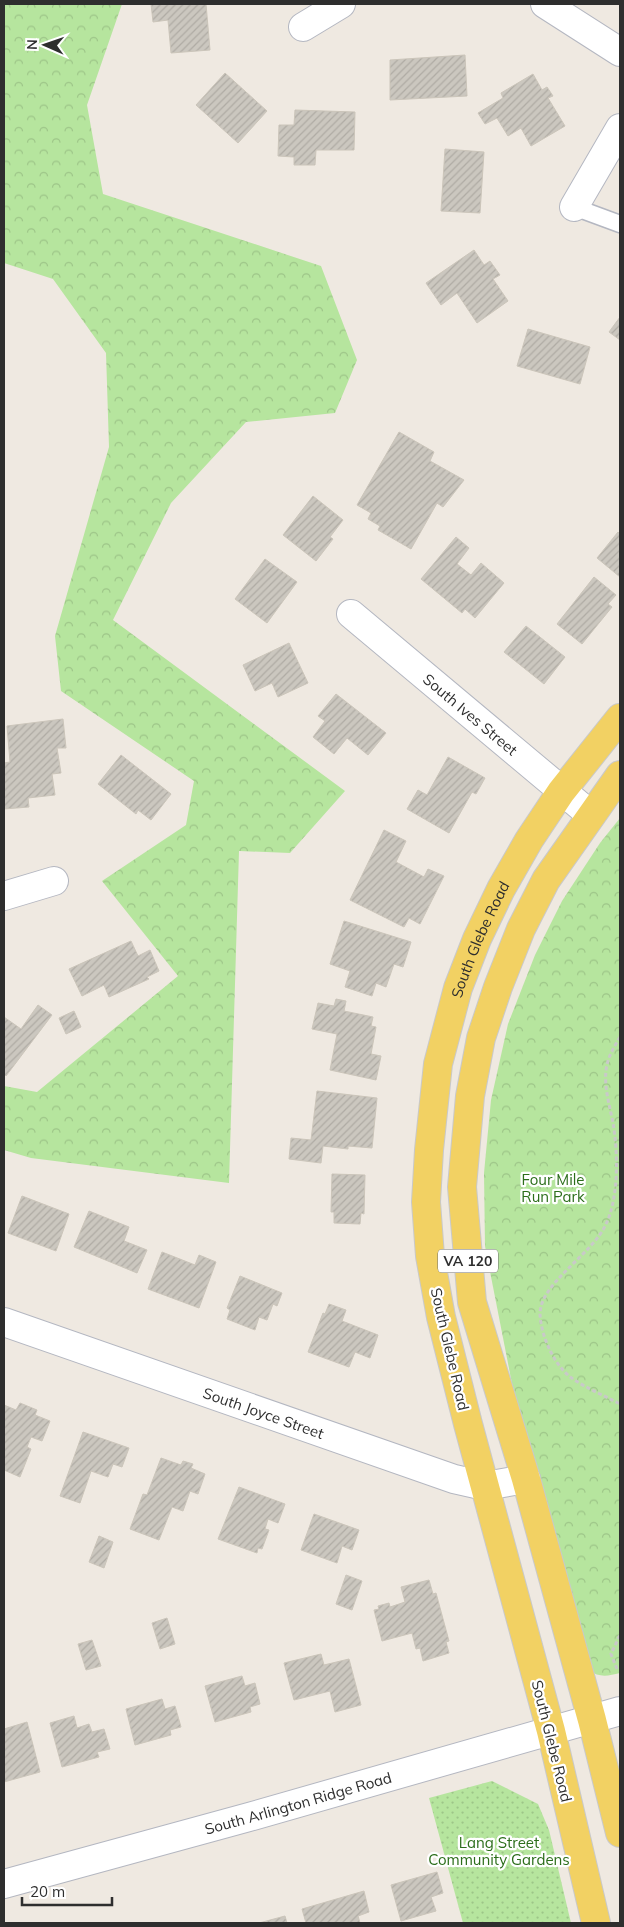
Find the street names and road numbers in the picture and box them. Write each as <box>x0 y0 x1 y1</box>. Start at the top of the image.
street label: South Ives Street <box>419 669 522 759</box>
street label: South Glebe Road <box>446 878 513 1000</box>
road number: VA 120 <box>438 1250 498 1272</box>
street label: South Glebe Road <box>427 1286 473 1412</box>
street label: South Joyce Street <box>201 1383 327 1442</box>
street label: South Glebe Road <box>528 1678 576 1804</box>
street label: South Arlington Ridge Road <box>202 1767 394 1838</box>

